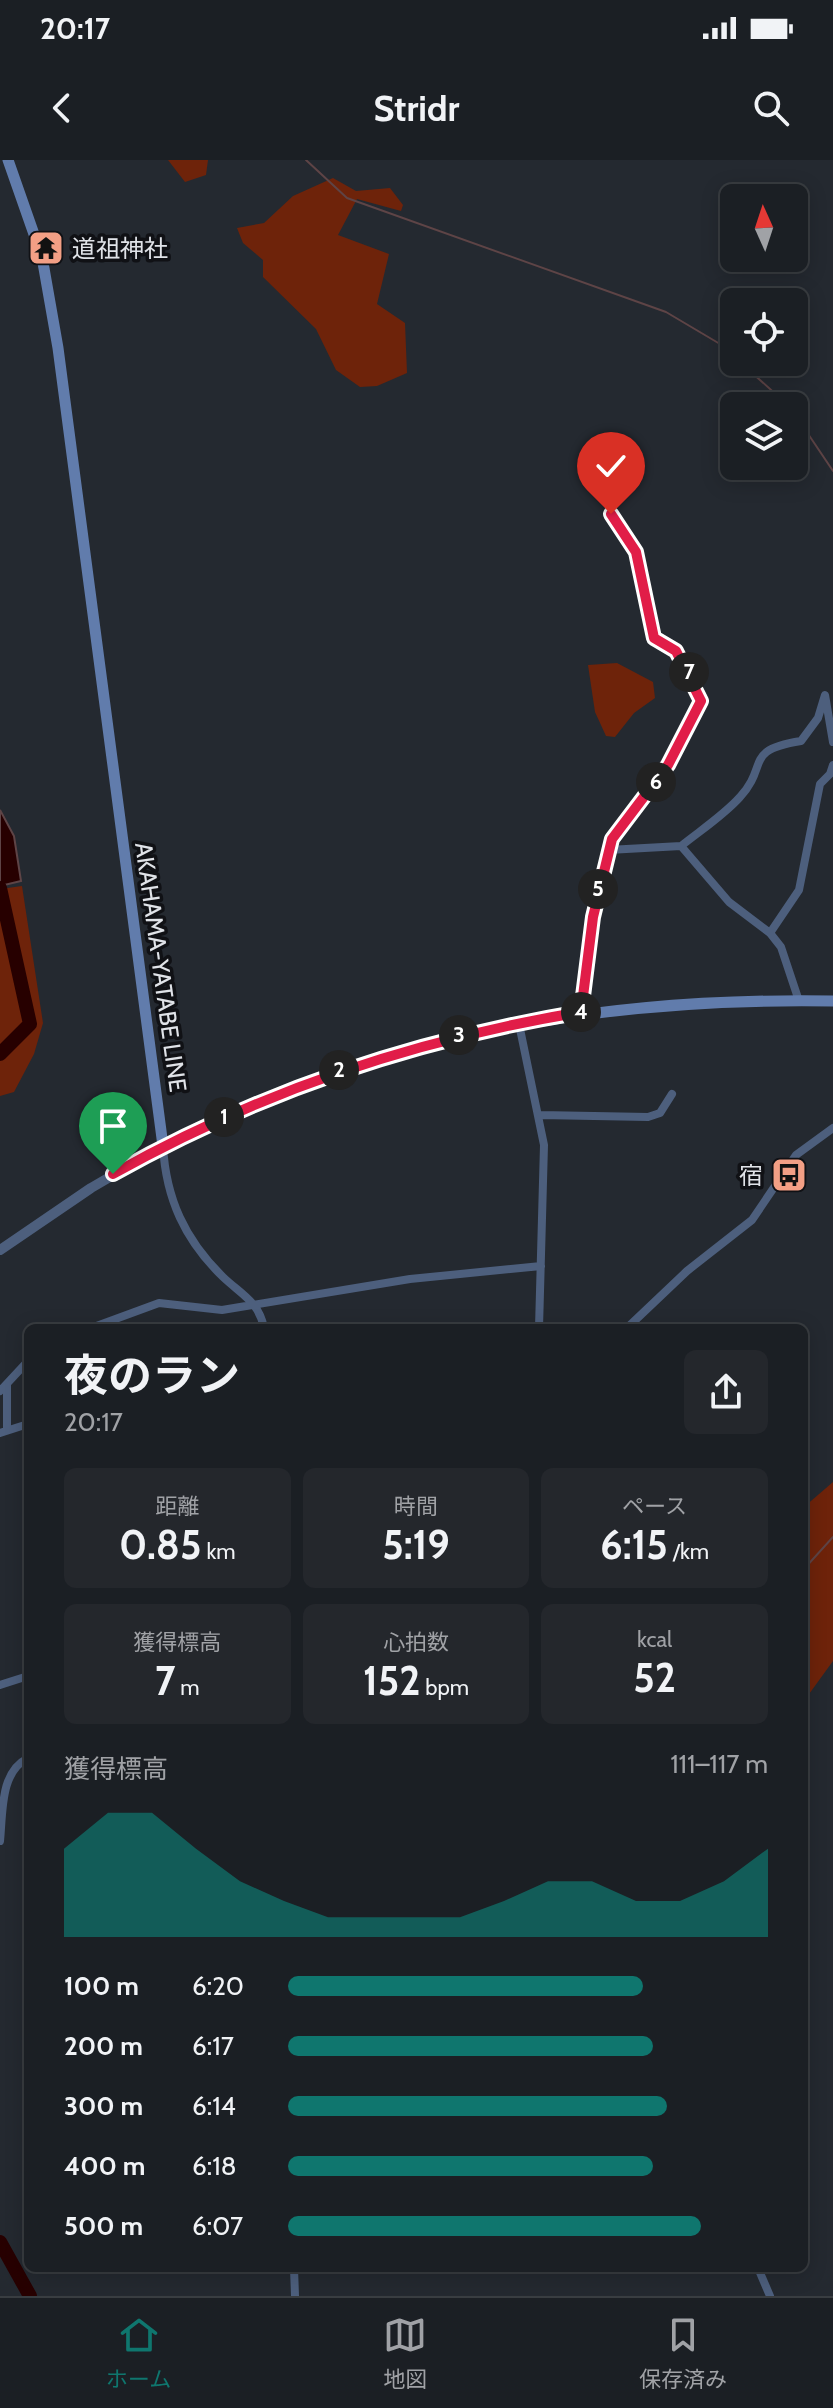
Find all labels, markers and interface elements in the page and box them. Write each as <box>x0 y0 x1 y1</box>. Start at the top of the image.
text: 20:17 <box>40 10 110 47</box>
icon: back <box>40 86 84 130</box>
text: Stridr <box>374 86 459 130</box>
icon: search <box>749 86 793 130</box>
north arrow <box>720 184 808 272</box>
map controls <box>720 184 808 480</box>
temple icon: 道祖神社 <box>27 229 65 267</box>
place label: 道祖神社 <box>72 234 168 263</box>
button: locate <box>720 288 808 376</box>
button: layers <box>720 392 808 480</box>
pin <box>577 432 645 514</box>
icon: check <box>589 444 633 488</box>
pin: 7 <box>669 652 709 692</box>
text: 7 <box>683 658 695 685</box>
pin: 6 <box>636 762 676 802</box>
text: 6 <box>650 768 662 795</box>
street label: AKAHAMA-YATABE LINE <box>129 840 193 1094</box>
pin: 5 <box>578 869 618 909</box>
text: 5 <box>592 875 604 902</box>
pin: 4 <box>561 992 601 1032</box>
text: 4 <box>574 998 588 1025</box>
pin: 3 <box>439 1015 479 1055</box>
text: 3 <box>453 1021 465 1048</box>
pin: 2 <box>319 1050 359 1090</box>
text: 2 <box>333 1056 345 1083</box>
pin <box>79 1092 147 1174</box>
pin: 1 <box>204 1097 244 1137</box>
text: 1 <box>220 1103 228 1130</box>
icon: arrive <box>91 1104 135 1148</box>
bus stop icon: 宿 <box>770 1156 808 1194</box>
place label: 宿 <box>739 1161 763 1190</box>
text: 夜のラン <box>64 1349 240 1402</box>
button: share <box>684 1350 768 1434</box>
text: 20:17 <box>64 1406 123 1438</box>
text: 距離 <box>155 1493 199 1520</box>
text: 時間 <box>394 1493 438 1520</box>
text: ペース <box>622 1493 687 1520</box>
text: 0.85 <box>119 1520 201 1569</box>
text: 5:19 <box>382 1520 450 1569</box>
text: 6:15 <box>600 1520 668 1569</box>
text: km <box>201 1538 236 1565</box>
text: /km <box>668 1538 709 1565</box>
text: kcal <box>637 1626 672 1653</box>
text: 獲得標高 <box>133 1629 221 1656</box>
text: 心拍数 <box>383 1629 449 1656</box>
text: 52 <box>633 1653 676 1702</box>
text: 7 <box>155 1656 175 1705</box>
text: 152 <box>363 1656 420 1705</box>
text: m <box>175 1674 200 1701</box>
text: bpm <box>420 1674 469 1701</box>
text: 111–117 m <box>670 1748 768 1780</box>
text: 獲得標高 <box>64 1753 168 1785</box>
text: 100 m <box>64 1970 139 2002</box>
text: 6:20 <box>192 1970 244 2002</box>
text: 200 m <box>64 2030 143 2062</box>
text: 6:17 <box>192 2030 234 2062</box>
text: 300 m <box>64 2090 143 2122</box>
text: 6:14 <box>192 2090 236 2122</box>
text: 400 m <box>64 2150 145 2182</box>
text: 6:18 <box>192 2150 236 2182</box>
text: 500 m <box>64 2210 143 2242</box>
text: 6:07 <box>192 2210 243 2242</box>
tab: ホーム <box>106 2313 171 2393</box>
tab: 地図 <box>383 2313 427 2393</box>
tab: 保存済み <box>639 2313 727 2393</box>

